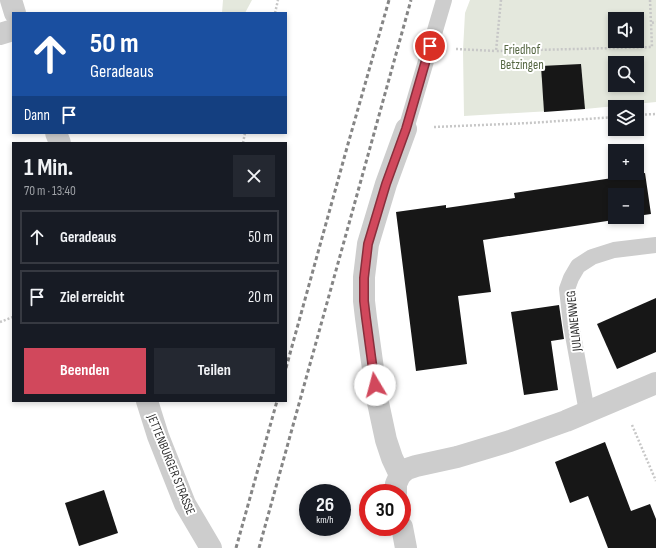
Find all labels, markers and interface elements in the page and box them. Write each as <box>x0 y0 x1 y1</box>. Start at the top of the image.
map controls <box>608 12 644 224</box>
button: sound <box>608 12 644 48</box>
text: 50 m <box>90 27 139 60</box>
icon: ahead <box>24 28 76 80</box>
pin <box>413 29 447 63</box>
icon: arrive <box>419 35 441 57</box>
park label: Friedhof Betzingen <box>500 42 544 73</box>
button: search <box>608 56 644 92</box>
text: Geradeaus <box>90 61 154 82</box>
button: layers <box>608 100 644 136</box>
icon: arrive <box>58 104 80 126</box>
text: Dann <box>24 106 50 125</box>
button: + <box>608 144 644 180</box>
text: 1 Min. <box>24 153 73 182</box>
button: close <box>233 155 275 197</box>
text: 70 m · 13:40 <box>24 183 76 199</box>
button: − <box>608 188 644 224</box>
icon: ahead <box>26 226 48 248</box>
text: Geradeaus <box>60 228 116 247</box>
text: 50 m <box>248 228 273 247</box>
icon: arrive <box>26 286 48 308</box>
text: Ziel erreicht <box>60 288 124 307</box>
text: 20 m <box>248 288 273 307</box>
street label: JULIANENWEG <box>563 290 585 353</box>
button: Beenden <box>24 348 146 394</box>
button: Teilen <box>154 348 275 394</box>
position arrow <box>354 364 396 406</box>
street label: JETTENBURGER STRASSE <box>143 411 199 517</box>
speed limit sign: 30 <box>359 484 411 536</box>
text: 26 <box>316 493 334 517</box>
text: km/h <box>316 514 334 526</box>

